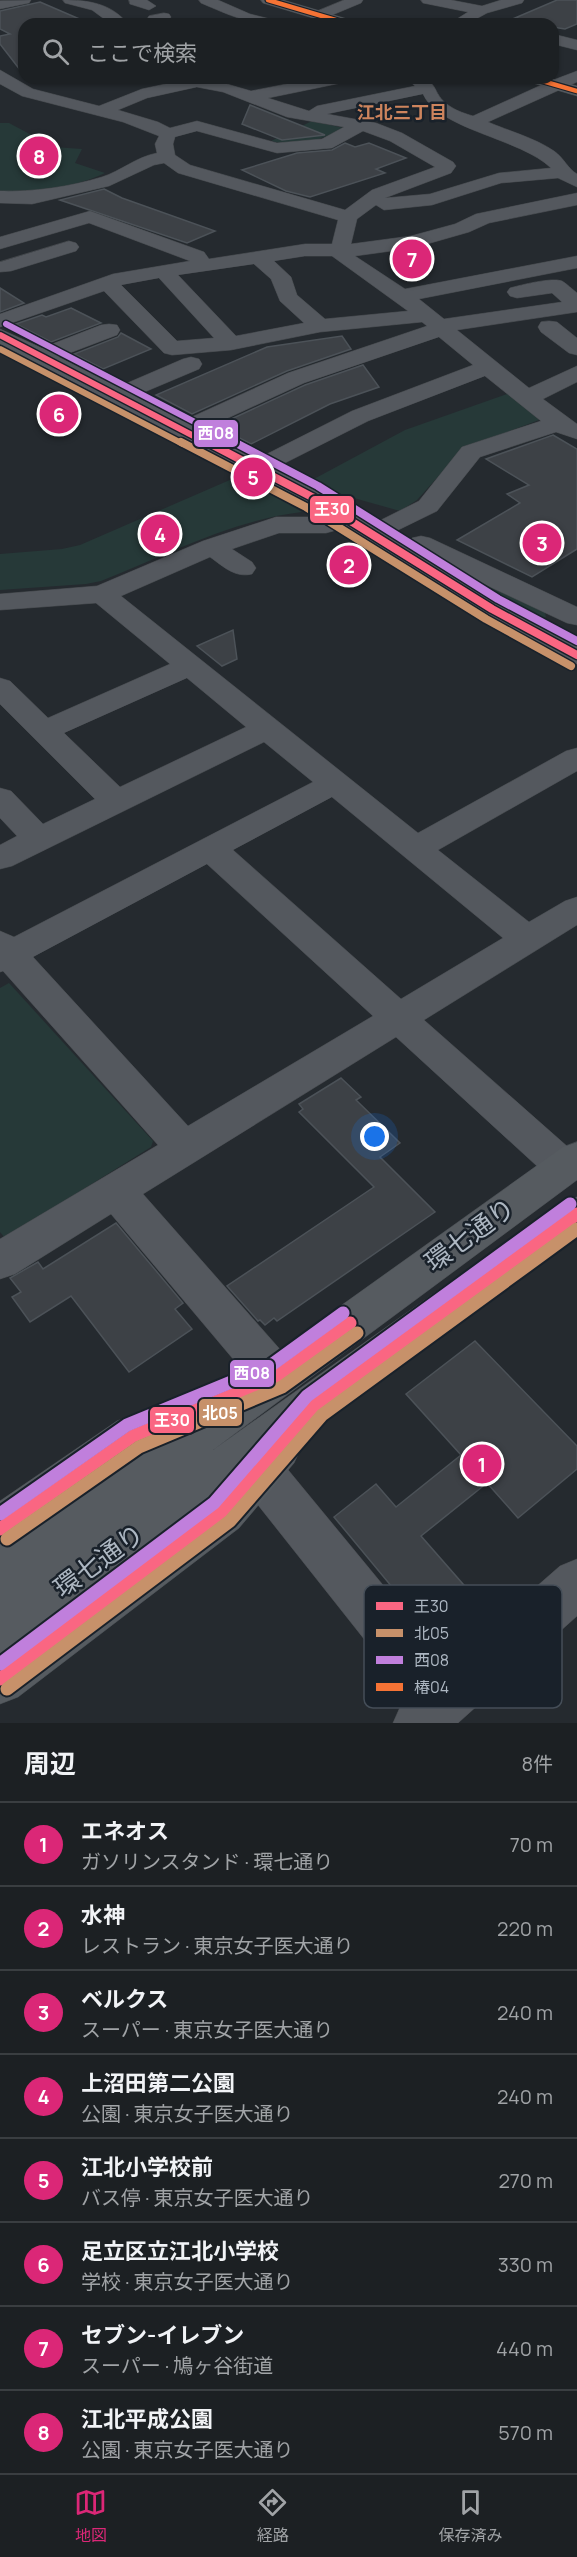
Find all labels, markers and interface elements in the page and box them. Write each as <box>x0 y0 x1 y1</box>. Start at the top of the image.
search box <box>18 18 559 84</box>
icon: search <box>39 35 72 68</box>
text: ここで検索 <box>87 38 197 68</box>
district label: 江北三丁目 <box>357 100 447 124</box>
pin: 8 <box>20 134 58 178</box>
pin: 7 <box>392 236 432 282</box>
pin: 6 <box>40 392 78 436</box>
line badge: 西08 <box>193 419 239 448</box>
text: 西08 <box>198 422 234 444</box>
pin: 5 <box>234 454 272 500</box>
line badge: 王30 <box>309 495 355 524</box>
text: 王30 <box>314 498 350 520</box>
pin: 4 <box>140 512 180 556</box>
pin: 3 <box>522 520 562 566</box>
pin: 2 <box>330 542 368 588</box>
your location <box>360 1122 389 1151</box>
street label: 環七通り <box>417 1189 522 1279</box>
line badge: 西08 <box>229 1359 275 1388</box>
text: 西08 <box>234 1362 270 1384</box>
line badge: 北05 <box>198 1398 243 1427</box>
text: 北05 <box>202 1402 238 1424</box>
line badge: 王30 <box>149 1406 195 1434</box>
text: 王30 <box>154 1409 190 1431</box>
pin: 1 <box>462 1442 502 1486</box>
street label: 環七通り <box>46 1515 151 1605</box>
legend <box>364 1585 562 1708</box>
text: 王30 <box>414 1595 449 1617</box>
text: 北05 <box>414 1622 449 1644</box>
text: 西08 <box>414 1649 449 1671</box>
text: 椿04 <box>414 1676 449 1698</box>
text: 周辺 <box>24 1745 76 1781</box>
text: 8件 <box>521 1750 553 1777</box>
text: エネオス <box>81 1816 169 1846</box>
text: 1 <box>39 1831 48 1858</box>
text: 70 m <box>510 1831 553 1858</box>
text: ガソリンスタンド · 環七通り <box>81 1848 333 1875</box>
text: 水神 <box>81 1900 125 1930</box>
text: 2 <box>38 1915 49 1942</box>
text: 220 m <box>497 1915 553 1942</box>
text: レストラン · 東京女子医大通り <box>81 1932 354 1959</box>
text: ベルクス <box>81 1984 168 2014</box>
text: 3 <box>38 1999 49 2026</box>
text: 240 m <box>497 1999 553 2026</box>
text: スーパー · 東京女子医大通り <box>81 2016 333 2043</box>
text: 上沼田第二公園 <box>81 2068 235 2098</box>
text: 4 <box>37 2083 50 2110</box>
text: 240 m <box>497 2083 553 2110</box>
text: 公園 · 東京女子医大通り <box>81 2100 294 2127</box>
text: 江北小学校前 <box>81 2152 213 2182</box>
text: 5 <box>38 2167 49 2194</box>
text: 270 m <box>498 2167 553 2194</box>
text: バス停 · 東京女子医大通り <box>81 2184 314 2211</box>
text: 足立区立江北小学校 <box>81 2236 279 2266</box>
text: 6 <box>37 2251 50 2278</box>
text: 330 m <box>498 2251 553 2278</box>
text: 学校 · 東京女子医大通り <box>81 2268 294 2295</box>
text: セブン-イレブン <box>81 2320 244 2350</box>
text: 7 <box>38 2335 49 2362</box>
text: 440 m <box>496 2335 553 2362</box>
text: スーパー · 鳩ヶ谷街道 <box>81 2352 273 2379</box>
text: 江北平成公園 <box>81 2404 213 2434</box>
text: 8 <box>37 2419 50 2446</box>
text: 570 m <box>498 2419 553 2446</box>
text: 公園 · 東京女子医大通り <box>81 2436 294 2463</box>
tab: 地図 <box>74 2486 107 2546</box>
tab: 経路 <box>256 2486 289 2546</box>
tab: 保存済み <box>438 2486 502 2546</box>

